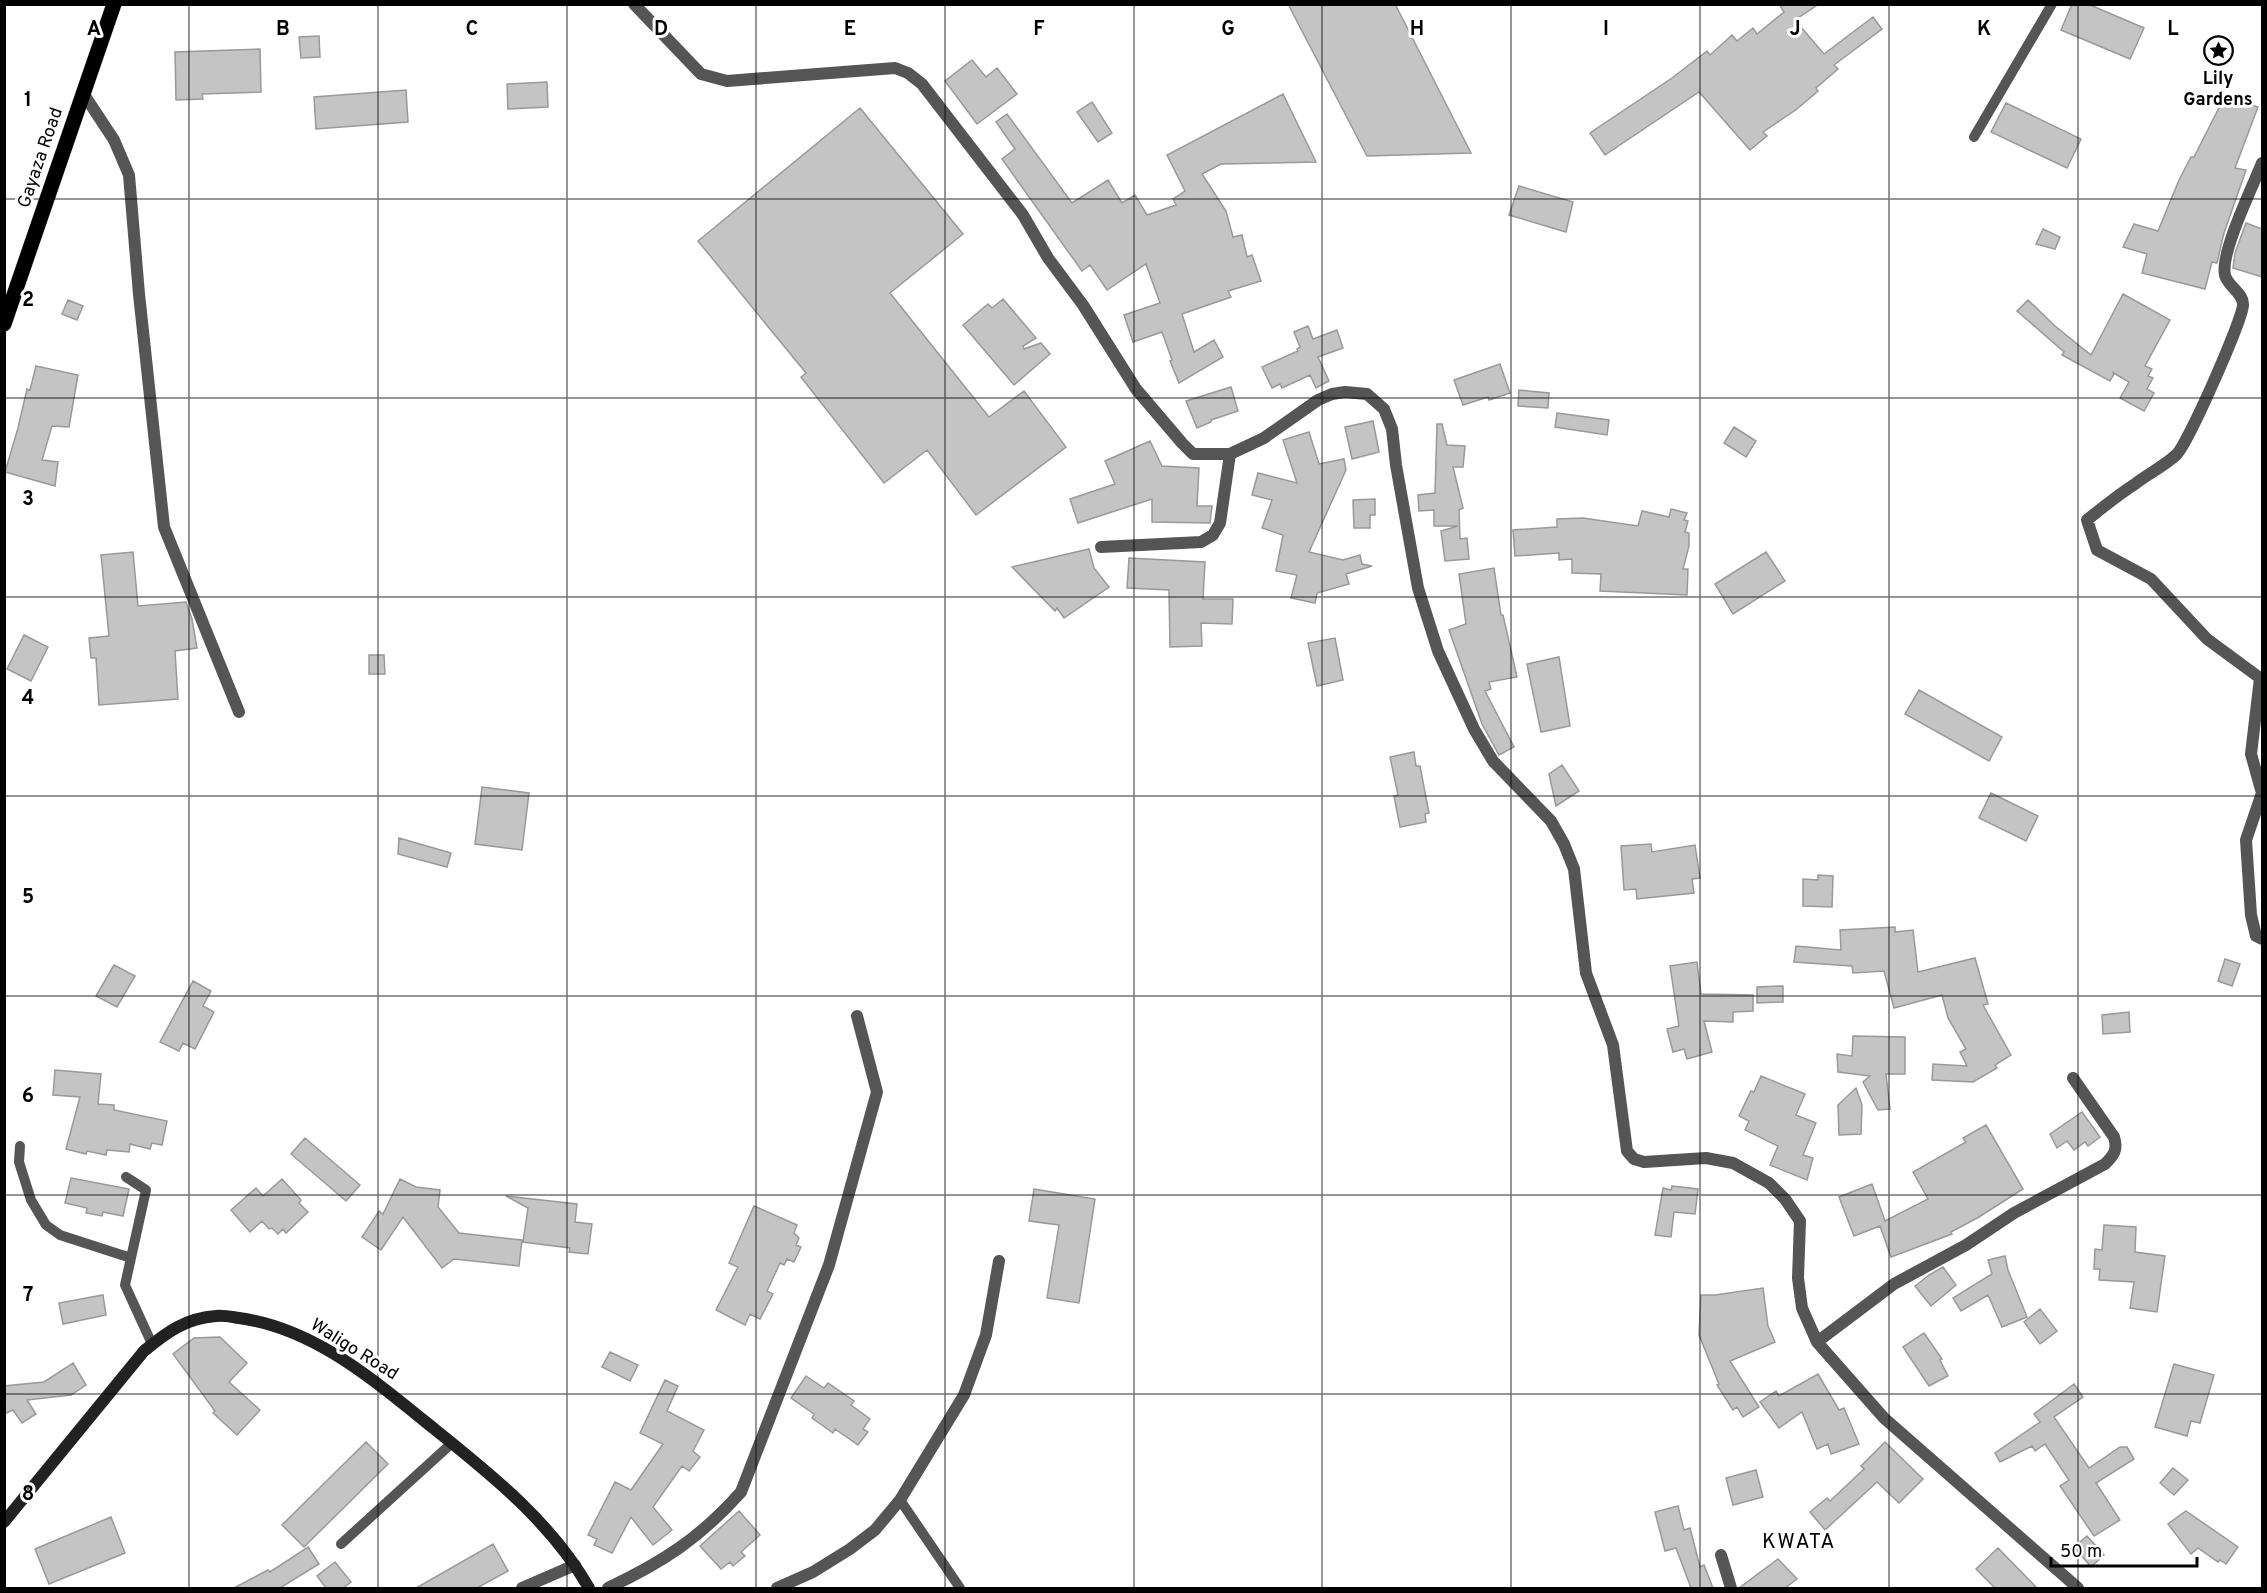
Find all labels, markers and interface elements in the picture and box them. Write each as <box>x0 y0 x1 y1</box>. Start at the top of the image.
text: A <box>87 17 101 43</box>
text: B <box>276 17 290 43</box>
text: C <box>466 17 478 43</box>
text: D <box>654 17 668 43</box>
text: E <box>844 17 856 43</box>
text: F <box>1033 17 1045 43</box>
text: G <box>1221 17 1235 43</box>
text: H <box>1410 17 1424 43</box>
text: I <box>1603 17 1609 43</box>
text: J <box>1789 17 1801 43</box>
text: K <box>1977 17 1991 43</box>
text: L <box>2167 17 2179 43</box>
place icon: Lily Gardens <box>2202 34 2234 66</box>
place label: Lily Gardens <box>2183 68 2253 112</box>
text: 1 <box>24 88 32 114</box>
street label: Gayaza Road <box>13 105 69 211</box>
text: 2 <box>22 288 34 314</box>
text: 3 <box>22 487 34 513</box>
text: 4 <box>22 686 34 712</box>
text: 5 <box>22 885 34 911</box>
text: 6 <box>22 1084 34 1110</box>
text: 7 <box>23 1283 33 1309</box>
street label: Waligo Road <box>306 1314 402 1386</box>
text: 8 <box>22 1482 34 1508</box>
district label: KWATA <box>1762 1529 1836 1556</box>
scale bar <box>2051 1530 2196 1568</box>
text: 50 m <box>2060 1541 2102 1564</box>

